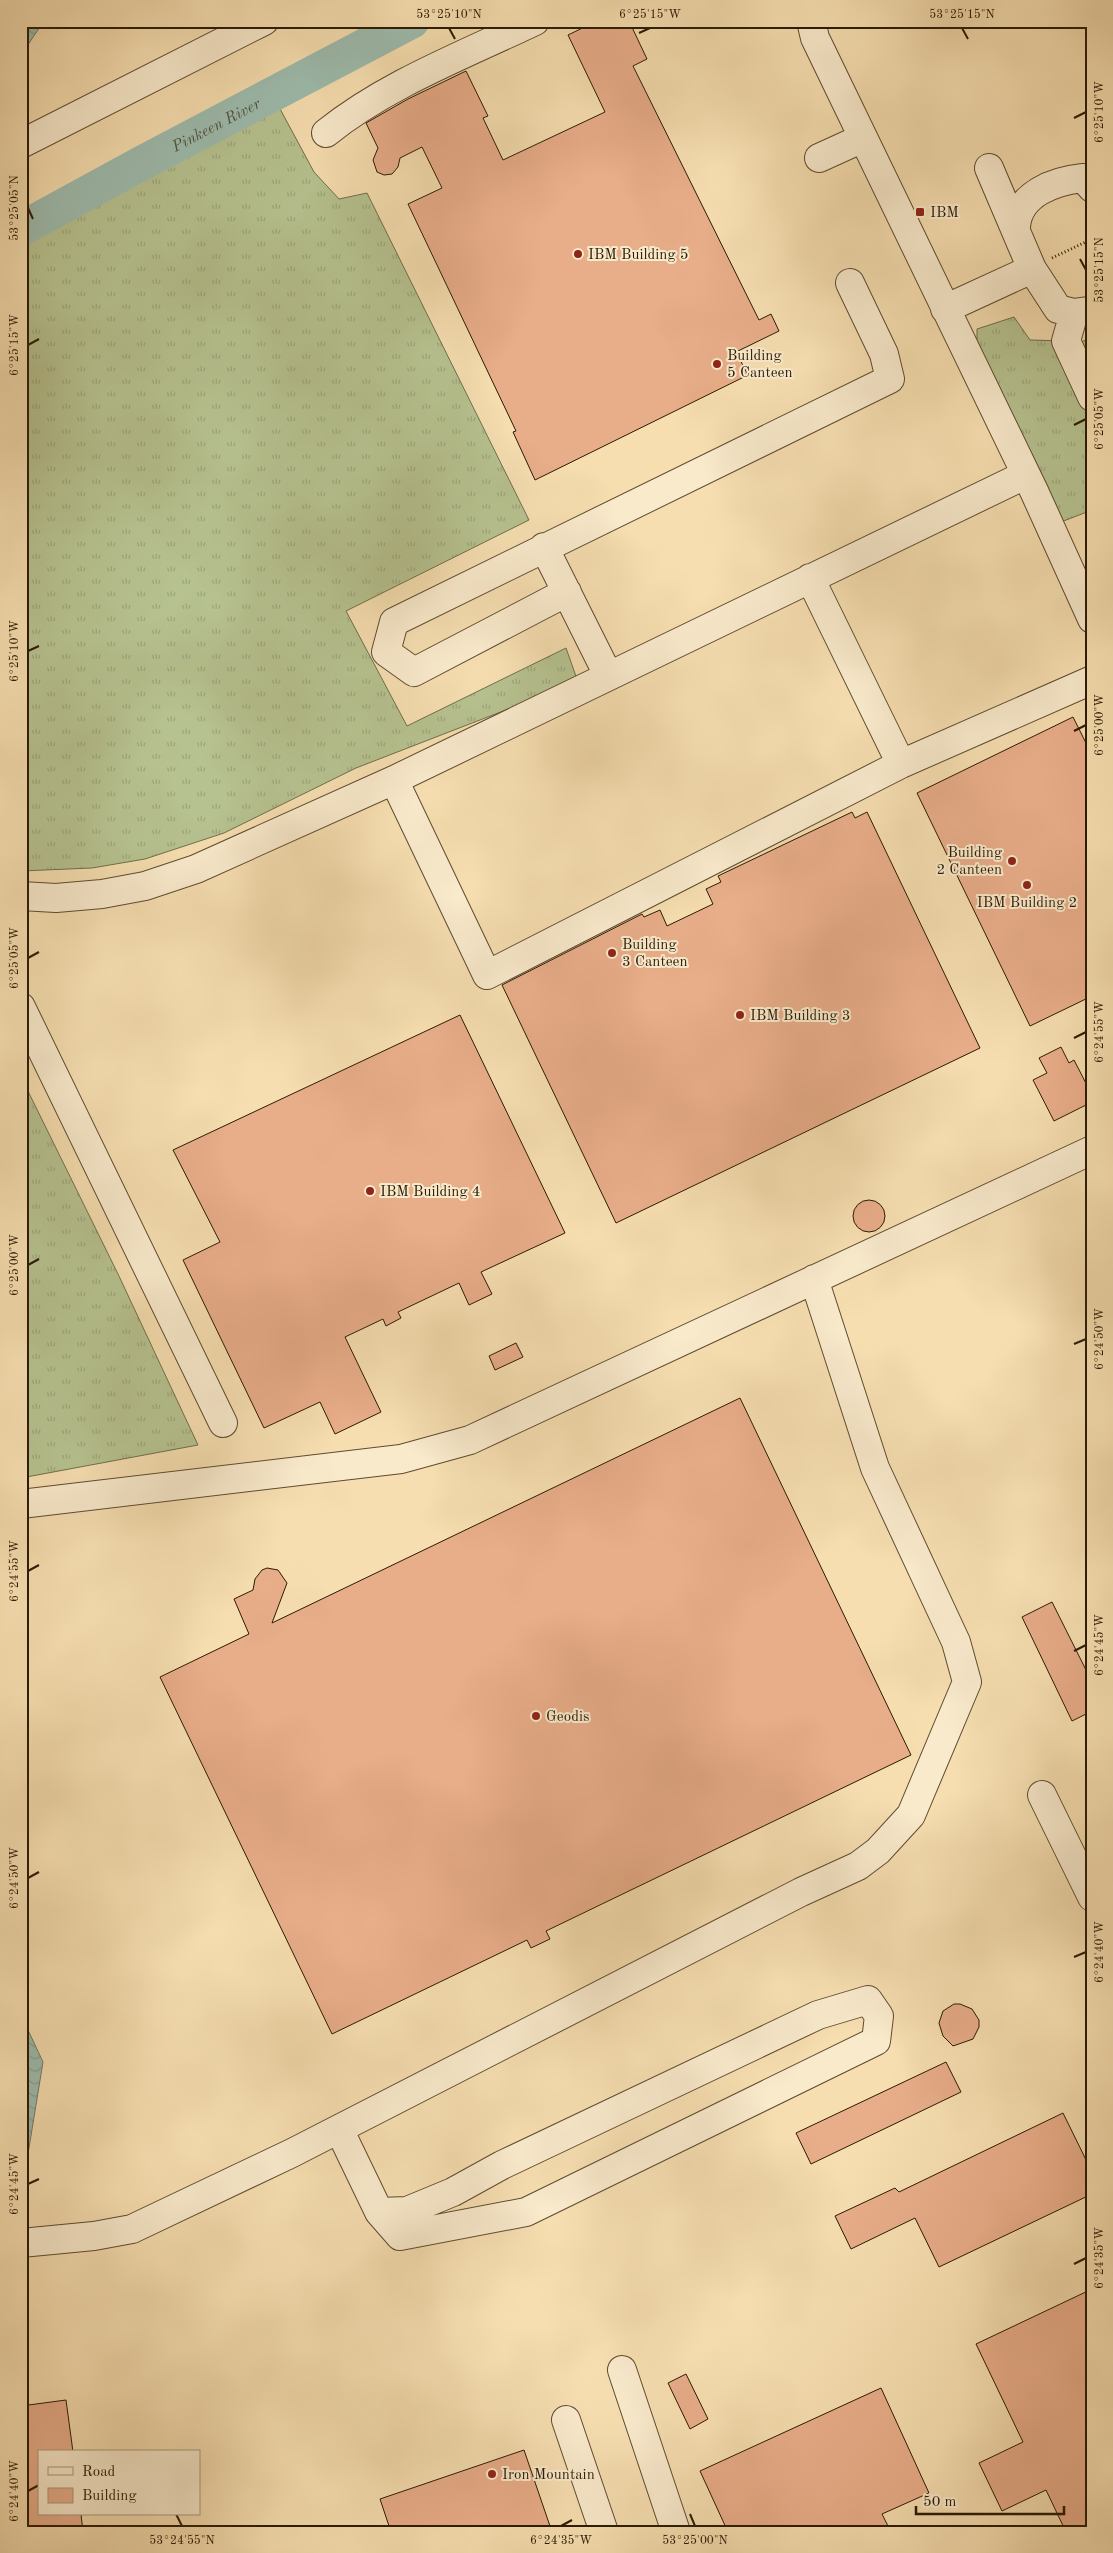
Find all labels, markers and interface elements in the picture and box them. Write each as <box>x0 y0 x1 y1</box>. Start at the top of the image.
text: 53°25'10"N <box>416 8 482 21</box>
text: 6°25'15"W <box>619 8 681 21</box>
text: 53°25'15"N <box>929 8 995 21</box>
text: 6°25'10"W <box>1093 81 1106 143</box>
water label: Pinkeen River <box>169 96 264 156</box>
text: 53°25'05"N <box>8 175 21 241</box>
marker: IBM <box>914 206 926 218</box>
place label: IBM <box>930 206 959 221</box>
text: 53°25'15"N <box>1093 237 1106 303</box>
marker: IBM Building 5 <box>572 248 584 260</box>
place label: IBM Building 5 <box>588 248 688 263</box>
text: 6°25'15"W <box>8 314 21 376</box>
place label: Building 5 Canteen <box>727 349 793 381</box>
marker: Building 5 Canteen <box>711 358 723 370</box>
text: 6°25'05"W <box>1093 388 1106 450</box>
text: 6°25'10"W <box>8 620 21 682</box>
text: 6°25'00"W <box>1093 694 1106 756</box>
place label: Building 2 Canteen <box>936 846 1002 878</box>
marker: Building 2 Canteen <box>1006 855 1018 867</box>
marker: IBM Building 2 <box>1021 879 1033 891</box>
place label: IBM Building 2 <box>977 896 1077 911</box>
text: 6°25'05"W <box>8 927 21 989</box>
place label: Building 3 Canteen <box>622 938 688 970</box>
marker: Building 3 Canteen <box>606 947 618 959</box>
text: 6°24'55"W <box>1093 1001 1106 1063</box>
marker: IBM Building 3 <box>734 1009 746 1021</box>
place label: IBM Building 3 <box>750 1009 850 1024</box>
marker: IBM Building 4 <box>364 1185 376 1197</box>
place label: IBM Building 4 <box>380 1185 480 1200</box>
text: 6°25'00"W <box>8 1234 21 1296</box>
text: 6°24'50"W <box>1093 1308 1106 1370</box>
text: 6°24'55"W <box>8 1540 21 1602</box>
text: 6°24'45"W <box>1093 1614 1106 1676</box>
marker: Geodis <box>530 1710 542 1722</box>
place label: Geodis <box>546 1710 590 1725</box>
text: 6°24'50"W <box>8 1847 21 1909</box>
text: 6°24'40"W <box>1094 1921 1106 1983</box>
text: 6°24'45"W <box>8 2153 21 2215</box>
text: 6°24'35"W <box>1093 2227 1106 2289</box>
legend <box>38 2450 200 2516</box>
text: 6°24'40"W <box>9 2460 21 2522</box>
text: Road <box>82 2465 116 2480</box>
marker: Iron Mountain <box>486 2468 498 2480</box>
place label: Iron Mountain <box>502 2468 595 2483</box>
scale bar <box>916 2483 1063 2515</box>
text: Building <box>82 2489 137 2504</box>
text: 50 m <box>923 2495 957 2510</box>
text: 53°24'55"N <box>149 2534 215 2547</box>
text: 6°24'35"W <box>530 2534 592 2547</box>
text: 53°25'00"N <box>662 2534 728 2547</box>

